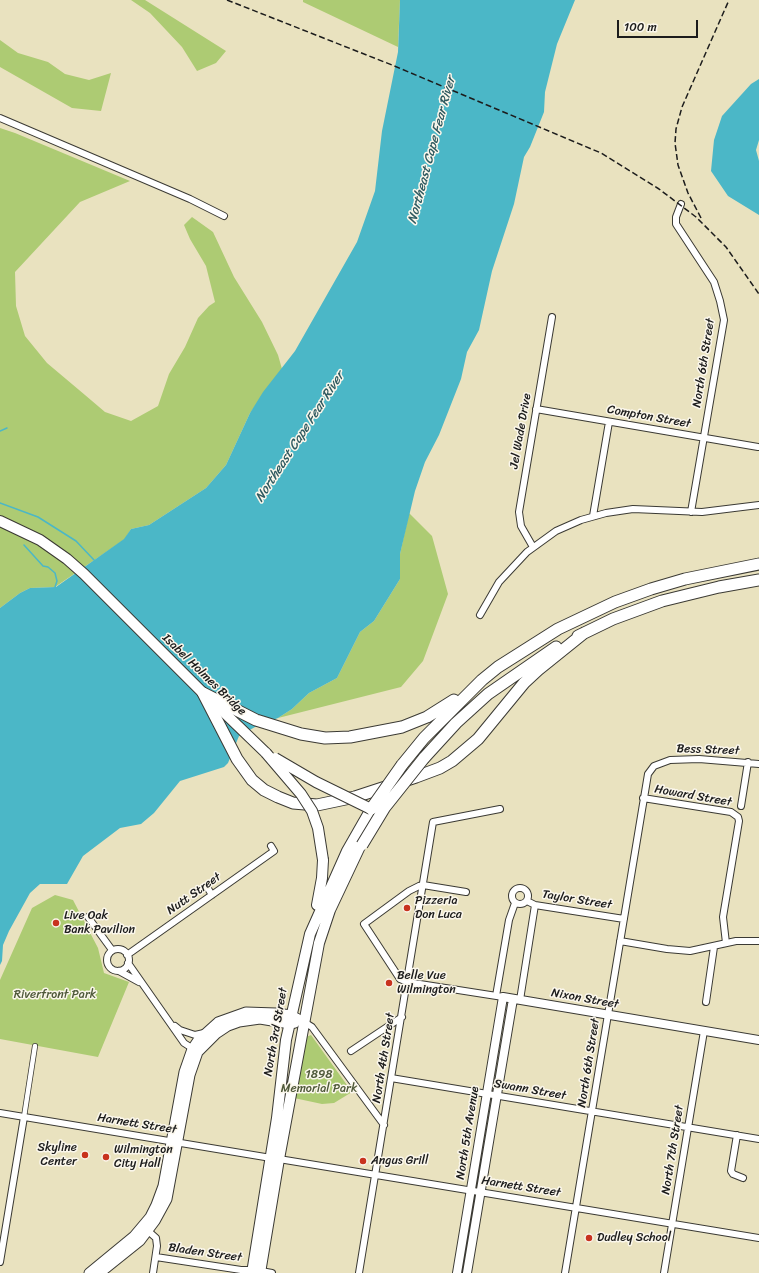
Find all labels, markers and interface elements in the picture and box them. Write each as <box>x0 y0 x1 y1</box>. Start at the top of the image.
scale bar <box>619 12 700 38</box>
text: 100 m <box>624 16 657 38</box>
water label: Northeast Cape Fear River <box>405 75 459 225</box>
street label: North 6th Street <box>690 317 718 409</box>
water label: Northeast Cape Fear River <box>252 369 348 505</box>
street label: Jel Wade Drive <box>507 392 535 470</box>
street label: Compton Street <box>606 403 692 431</box>
street label: Isabel Holmes Bridge <box>159 631 249 719</box>
street label: Bess Street <box>676 742 740 758</box>
street label: Howard Street <box>653 782 733 810</box>
street label: Nutt Street <box>164 870 224 918</box>
street label: Taylor Street <box>541 887 613 913</box>
place label: Pizzeria Don Luca <box>415 894 462 922</box>
marker: Pizzeria Don Luca <box>402 903 412 913</box>
place label: Live Oak Bank Pavilion <box>64 909 135 937</box>
marker: Live Oak Bank Pavilion <box>51 918 61 928</box>
place label: Belle Vue Wilmington <box>397 969 456 997</box>
marker: Belle Vue Wilmington <box>384 978 394 988</box>
street label: Nixon Street <box>550 986 620 1012</box>
street label: North 3rd Street <box>261 987 291 1077</box>
park label: Riverfront Park <box>14 988 96 1002</box>
street label: North 4th Street <box>370 1012 398 1104</box>
street label: North 6th Street <box>575 1017 603 1109</box>
park label: 1898 Memorial Park <box>281 1068 357 1096</box>
street label: Swann Street <box>493 1077 567 1103</box>
street label: North 5th Avenue <box>454 1085 482 1181</box>
street label: North 7th Street <box>659 1104 687 1196</box>
street label: Harnett Street <box>96 1111 178 1137</box>
place label: Skyline Center <box>37 1141 77 1169</box>
place label: Wilmington City Hall <box>114 1143 173 1171</box>
marker: Skyline Center <box>80 1150 90 1160</box>
marker: Wilmington City Hall <box>101 1152 111 1162</box>
place label: Angus Grill <box>371 1154 428 1168</box>
marker: Angus Grill <box>358 1156 368 1166</box>
street label: Harnett Street <box>480 1174 562 1200</box>
place label: Dudley School <box>597 1231 671 1245</box>
marker: Dudley School <box>584 1233 594 1243</box>
street label: Bladen Street <box>167 1241 243 1265</box>

